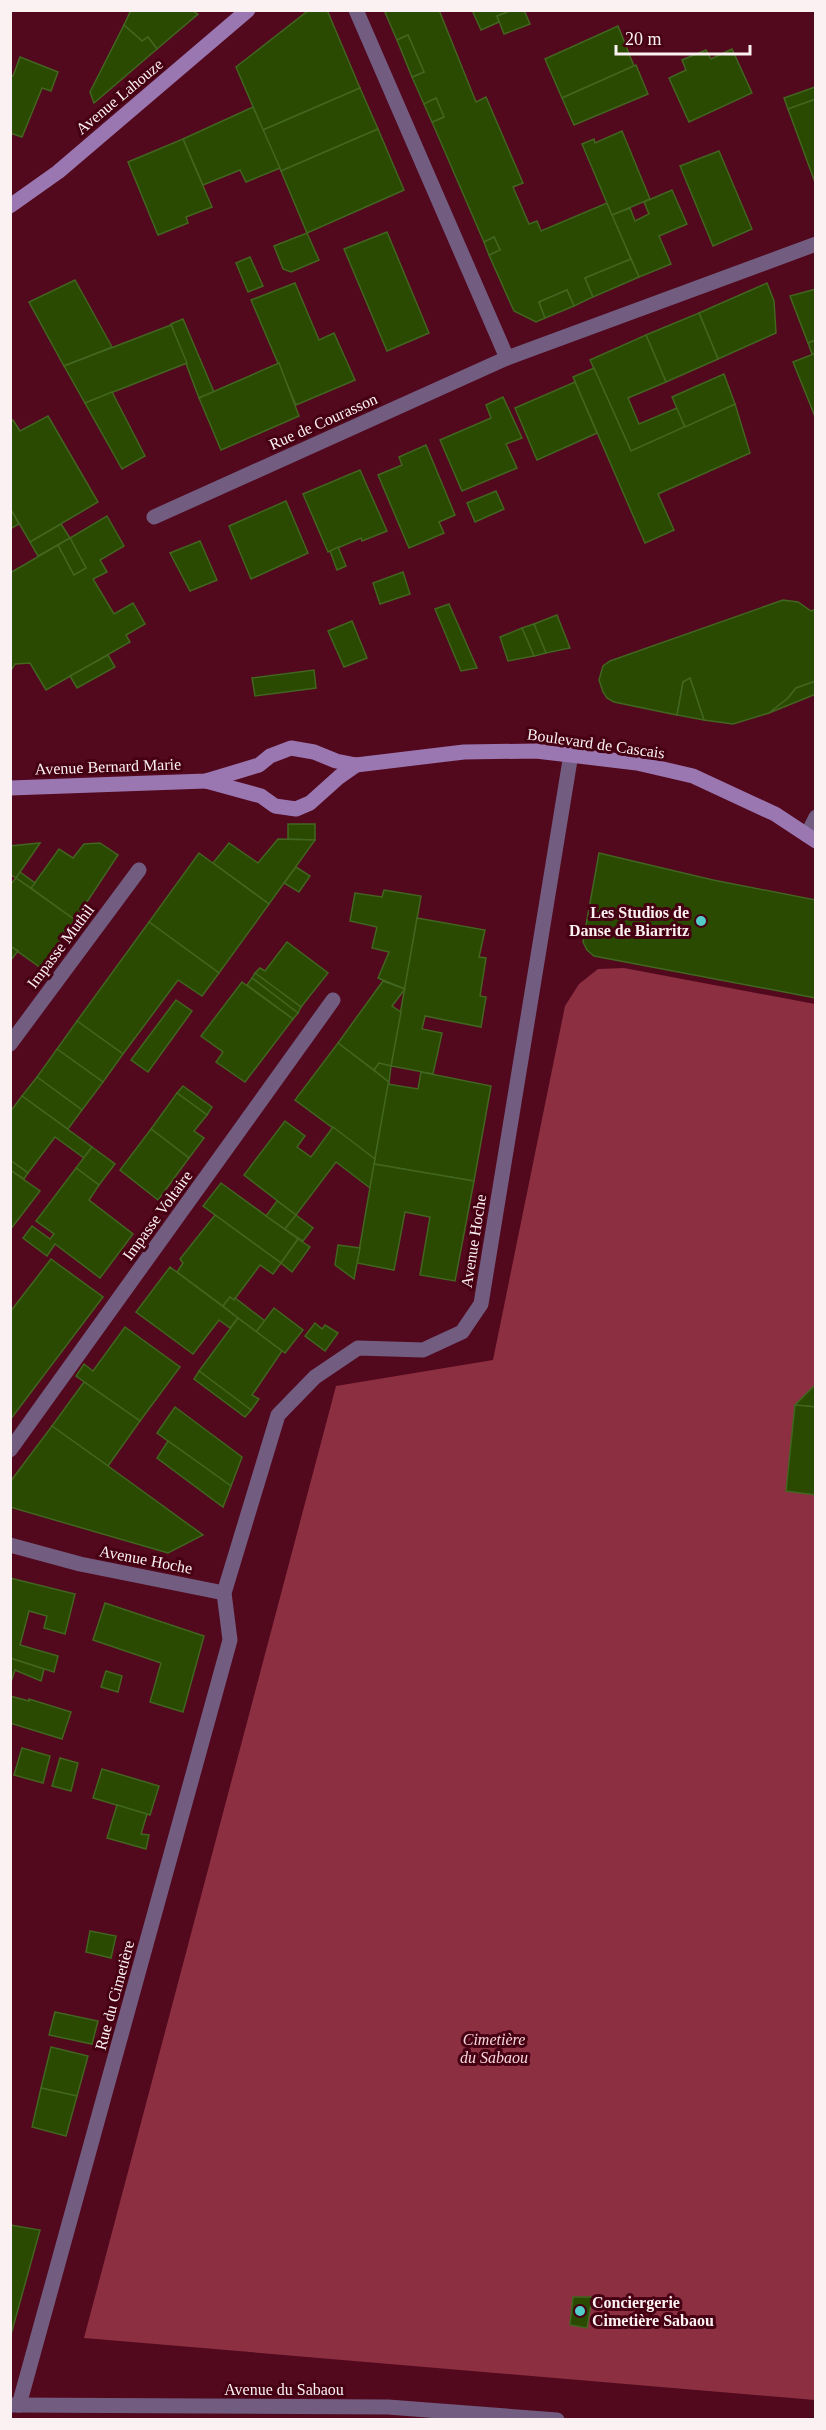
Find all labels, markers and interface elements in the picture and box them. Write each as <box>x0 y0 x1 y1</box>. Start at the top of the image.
scale bar <box>616 18 750 56</box>
text: 20 m <box>625 29 662 49</box>
street label: Avenue Lahouze <box>73 55 166 137</box>
street label: Rue de Courasson <box>267 390 380 453</box>
street label: Boulevard de Cascais <box>526 725 666 762</box>
street label: Avenue Bernard Marie <box>35 755 181 778</box>
street label: Impasse Muthil <box>24 901 98 992</box>
place label: Les Studios de Danse de Biarritz <box>569 904 689 939</box>
marker: Les Studios de Danse de Biarritz <box>694 914 708 928</box>
street label: Impasse Voltaire <box>119 1167 196 1264</box>
street label: Avenue Hoche <box>458 1193 489 1289</box>
street label: Avenue Hoche <box>98 1542 194 1577</box>
street label: Rue du Cimetière <box>92 1938 137 2052</box>
park label: Cimetière du Sabaou <box>460 2031 528 2066</box>
place label: Conciergerie Cimetière Sabaou <box>592 2294 714 2329</box>
marker: Conciergerie Cimetière Sabaou <box>573 2304 587 2318</box>
street label: Avenue du Sabaou <box>224 2381 344 2398</box>

